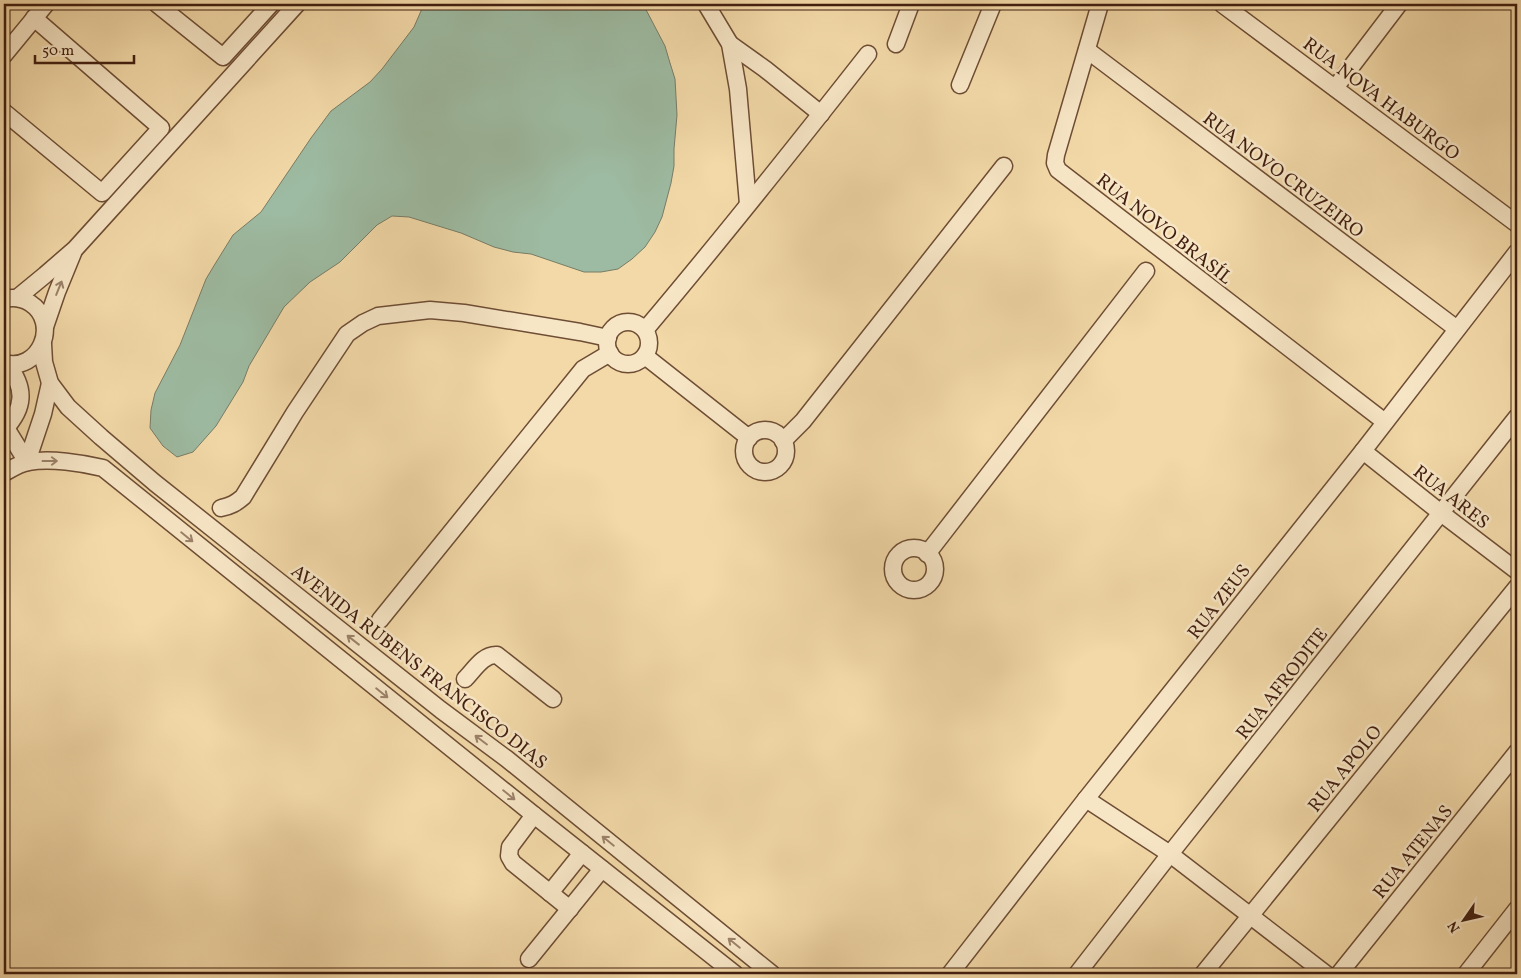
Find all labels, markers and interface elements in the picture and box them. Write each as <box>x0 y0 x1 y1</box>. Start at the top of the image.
scale bar <box>35 32 134 64</box>
street label: RUA NOVA HABURGO <box>1297 32 1465 167</box>
text: 50 m <box>42 41 74 62</box>
street label: RUA NOVO CRUZEIRO <box>1197 106 1369 245</box>
street label: RUA NOVO BRASÍL <box>1090 168 1238 291</box>
one-way arrow <box>55 280 64 296</box>
one-way arrow <box>41 456 57 466</box>
street label: RUA ARES <box>1407 459 1494 536</box>
one-way arrow <box>181 531 194 542</box>
street label: AVENIDA RUBENS FRANCISCO DIAS <box>285 559 552 776</box>
street label: RUA ZEUS <box>1182 559 1257 645</box>
street label: RUA AFRODITE <box>1231 623 1334 746</box>
one-way arrow <box>347 634 360 645</box>
one-way arrow <box>375 688 388 699</box>
street label: RUA APOLO <box>1302 720 1389 818</box>
one-way arrow <box>475 734 488 745</box>
one-way arrow <box>502 790 515 801</box>
street label: RUA ATENAS <box>1368 800 1459 905</box>
one-way arrow <box>602 836 615 847</box>
north arrow <box>1438 896 1488 946</box>
text: N <box>1444 917 1465 936</box>
one-way arrow <box>728 938 741 949</box>

